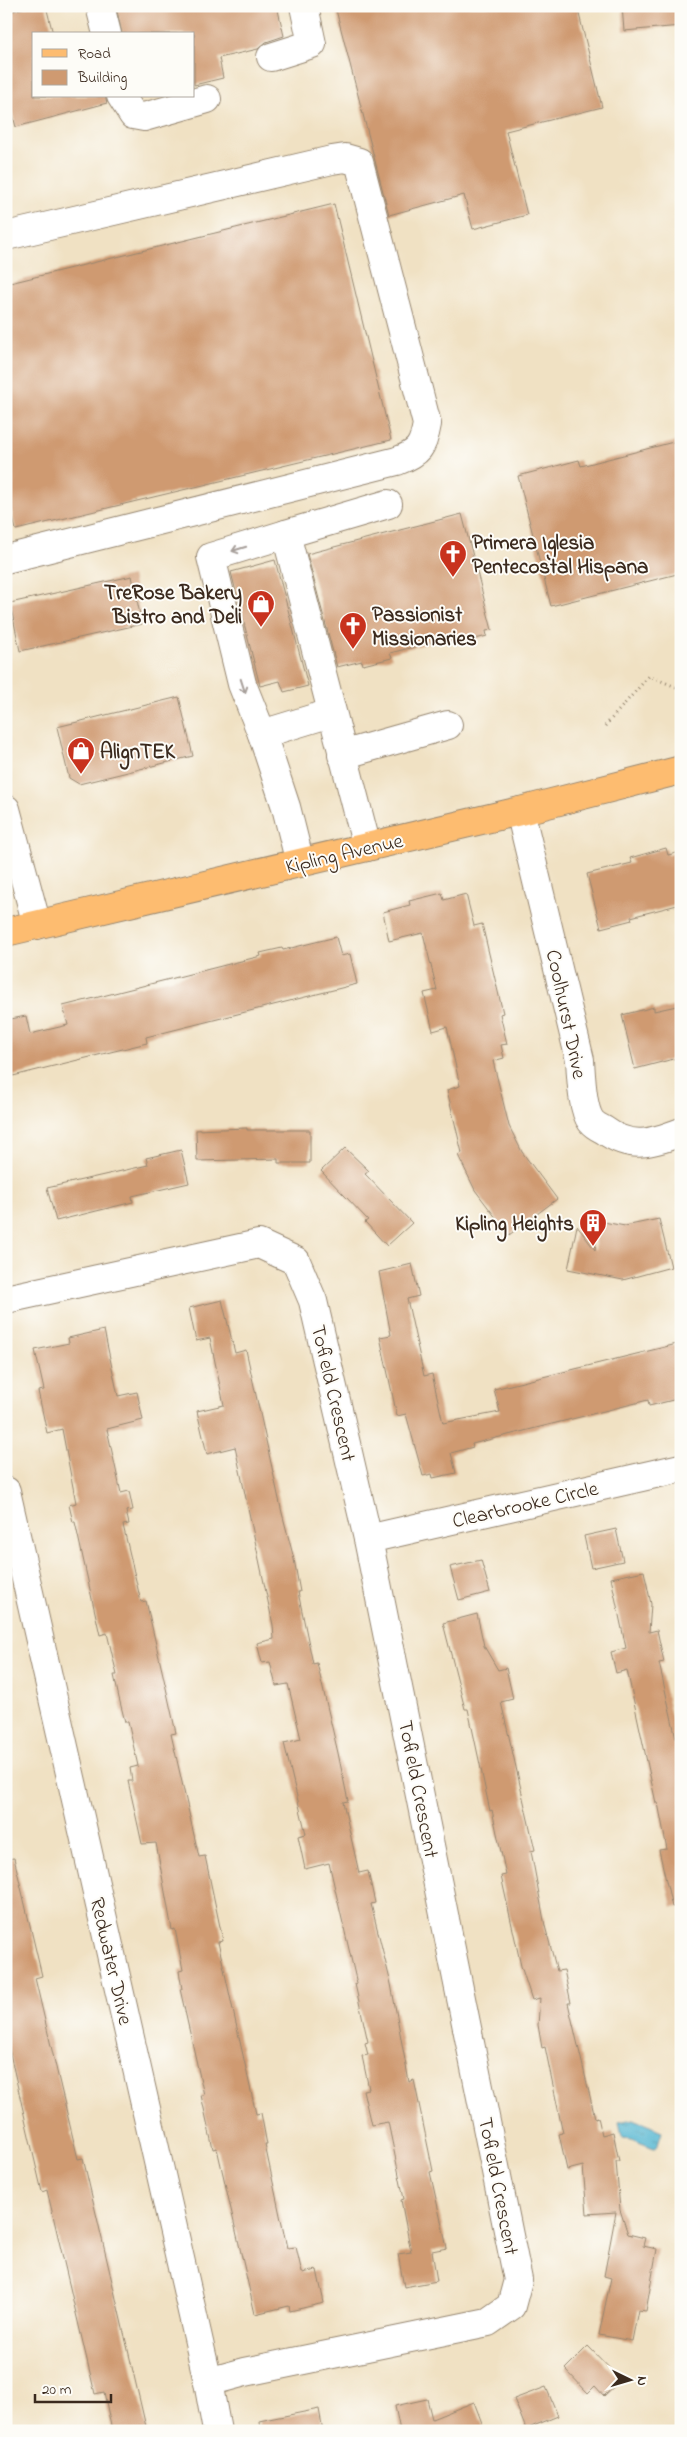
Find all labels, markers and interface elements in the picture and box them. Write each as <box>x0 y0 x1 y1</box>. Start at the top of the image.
legend <box>32 32 195 98</box>
text: Road <box>78 43 111 65</box>
text: Building <box>77 67 127 90</box>
place label: Primera Iglesia Pentecostal Hispana <box>472 529 648 583</box>
church icon: Primera Iglesia Pentecostal Hispana <box>438 539 468 578</box>
one-way arrow <box>232 544 248 554</box>
place label: TreRose Bakery Bistro and Deli <box>104 579 242 633</box>
shop icon: TreRose Bakery Bistro and Deli <box>246 589 276 628</box>
place label: Passionist Missionaries <box>372 601 477 655</box>
church icon: Passionist Missionaries <box>338 611 368 650</box>
one-way arrow <box>239 678 248 693</box>
shop icon: AlignTEK <box>66 736 96 775</box>
place label: AlignTEK <box>100 738 176 770</box>
street label: Kipling Avenue <box>283 827 407 885</box>
street label: Coolhurst Drive <box>537 947 594 1082</box>
building icon: Kipling Heights <box>578 1208 608 1247</box>
place label: Kipling Heights <box>455 1210 574 1242</box>
street label: Tofield Crescent <box>302 1322 362 1465</box>
street label: Clearbrooke Circle <box>449 1474 602 1537</box>
street label: Tofield Crescent <box>389 1718 445 1861</box>
street label: Redwater Drive <box>81 1895 139 2029</box>
street label: Tofield Crescent <box>469 2115 525 2258</box>
north arrow <box>604 2354 654 2404</box>
scale bar <box>35 2372 111 2404</box>
text: N <box>631 2375 652 2387</box>
text: 20 m <box>42 2379 72 2401</box>

